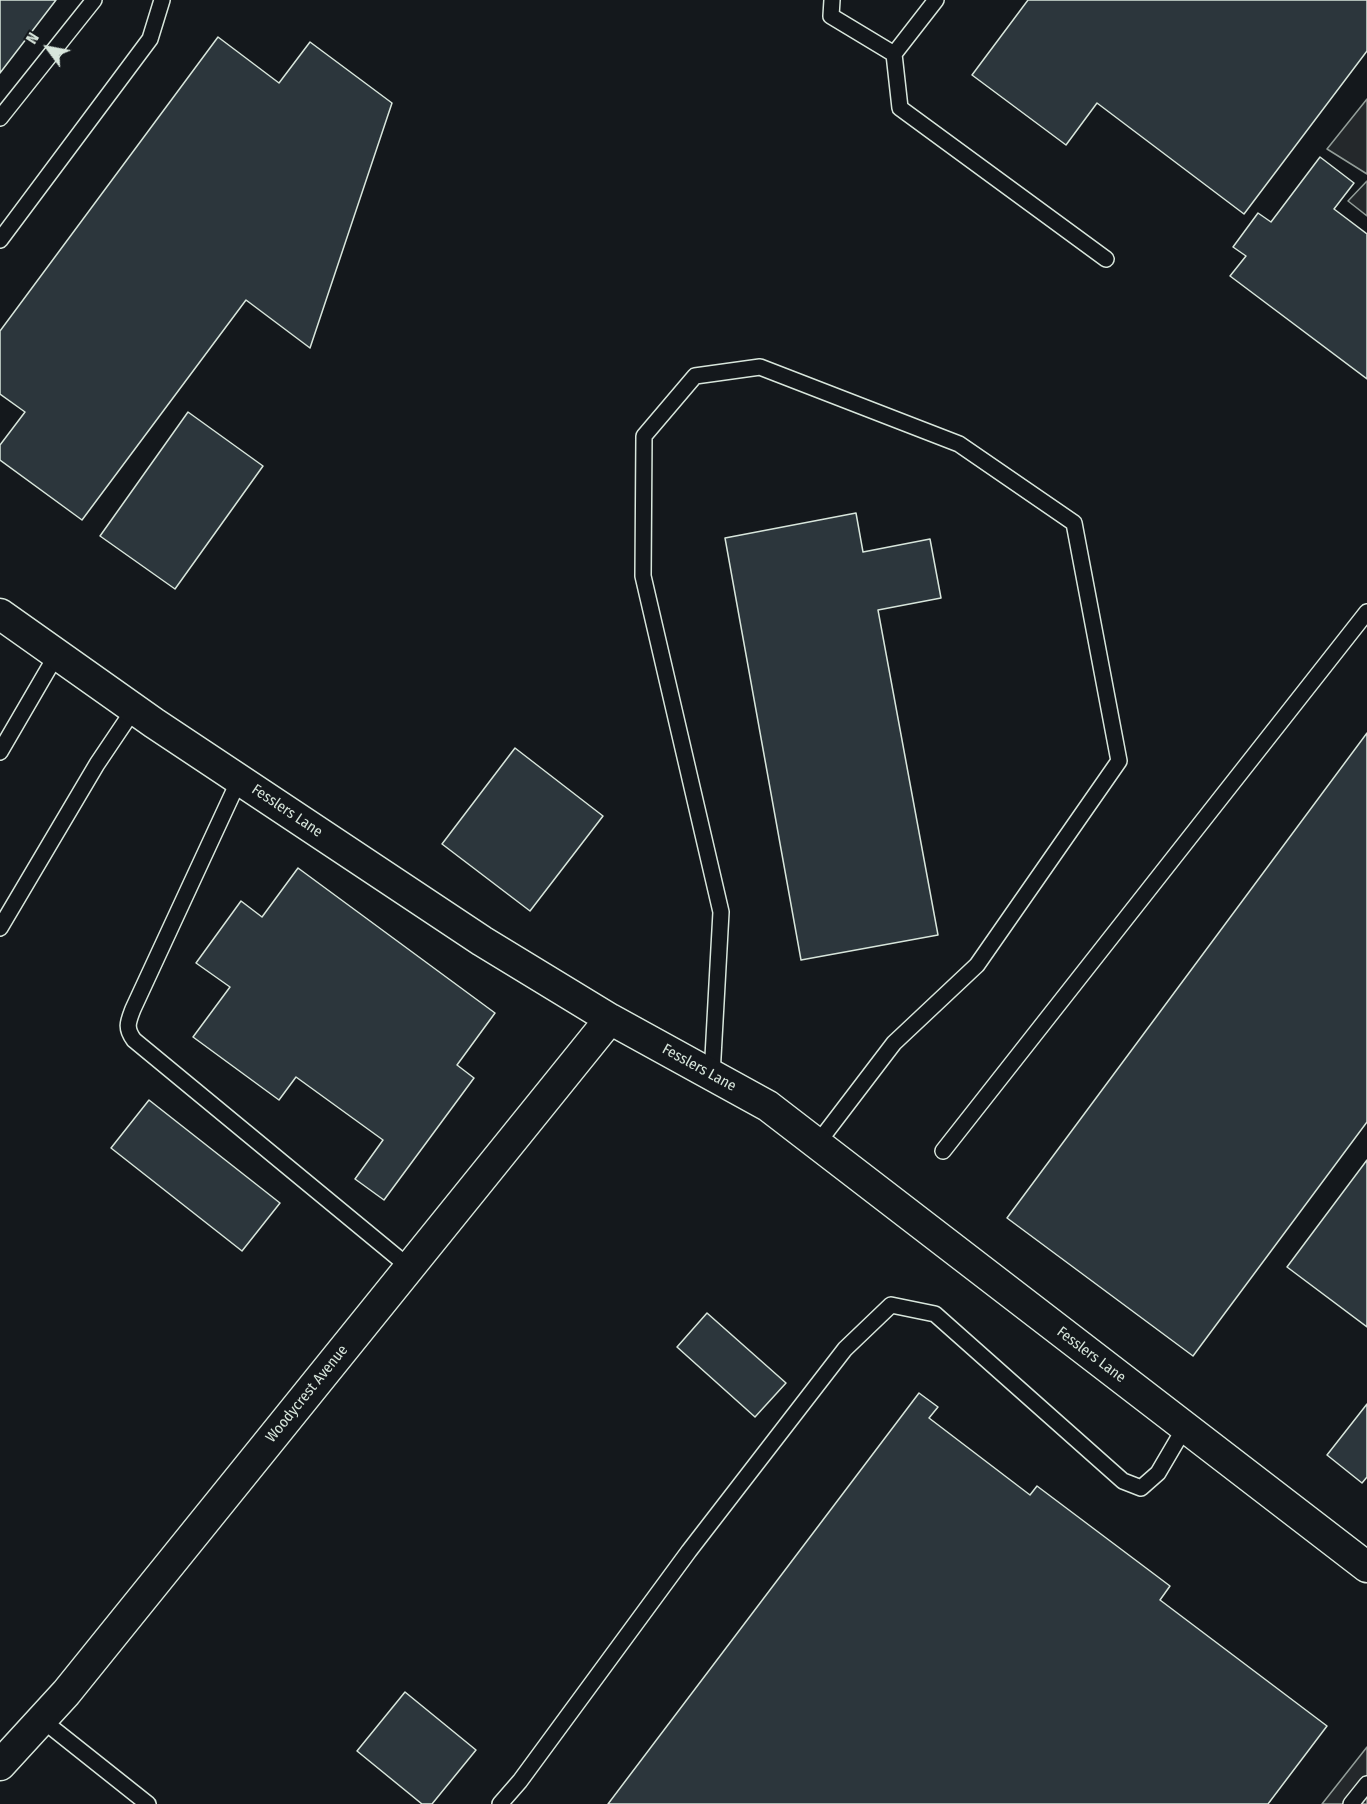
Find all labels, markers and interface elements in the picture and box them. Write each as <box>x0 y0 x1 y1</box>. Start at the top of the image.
north arrow <box>18 18 78 78</box>
text: N <box>22 29 43 47</box>
street label: Fesslers Lane <box>248 781 326 841</box>
street label: Fesslers Lane <box>659 1040 739 1096</box>
street label: Fesslers Lane <box>1053 1323 1129 1387</box>
street label: Woodycrest Avenue <box>262 1342 352 1446</box>

